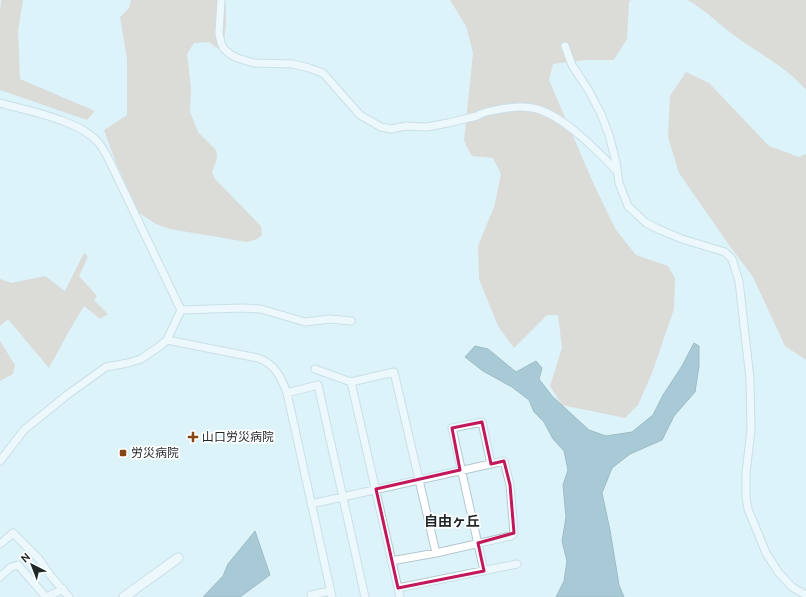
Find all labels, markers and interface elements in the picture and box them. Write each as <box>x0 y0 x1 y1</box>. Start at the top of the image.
place label: 山口労災病院 <box>202 430 274 443</box>
marker: 山口労災病院 <box>187 431 199 443</box>
place label: 労災病院 <box>131 446 179 459</box>
marker: 労災病院 <box>118 448 128 458</box>
district label: 自由ヶ丘 <box>424 513 480 529</box>
north arrow <box>12 545 52 585</box>
text: N <box>18 550 32 565</box>

